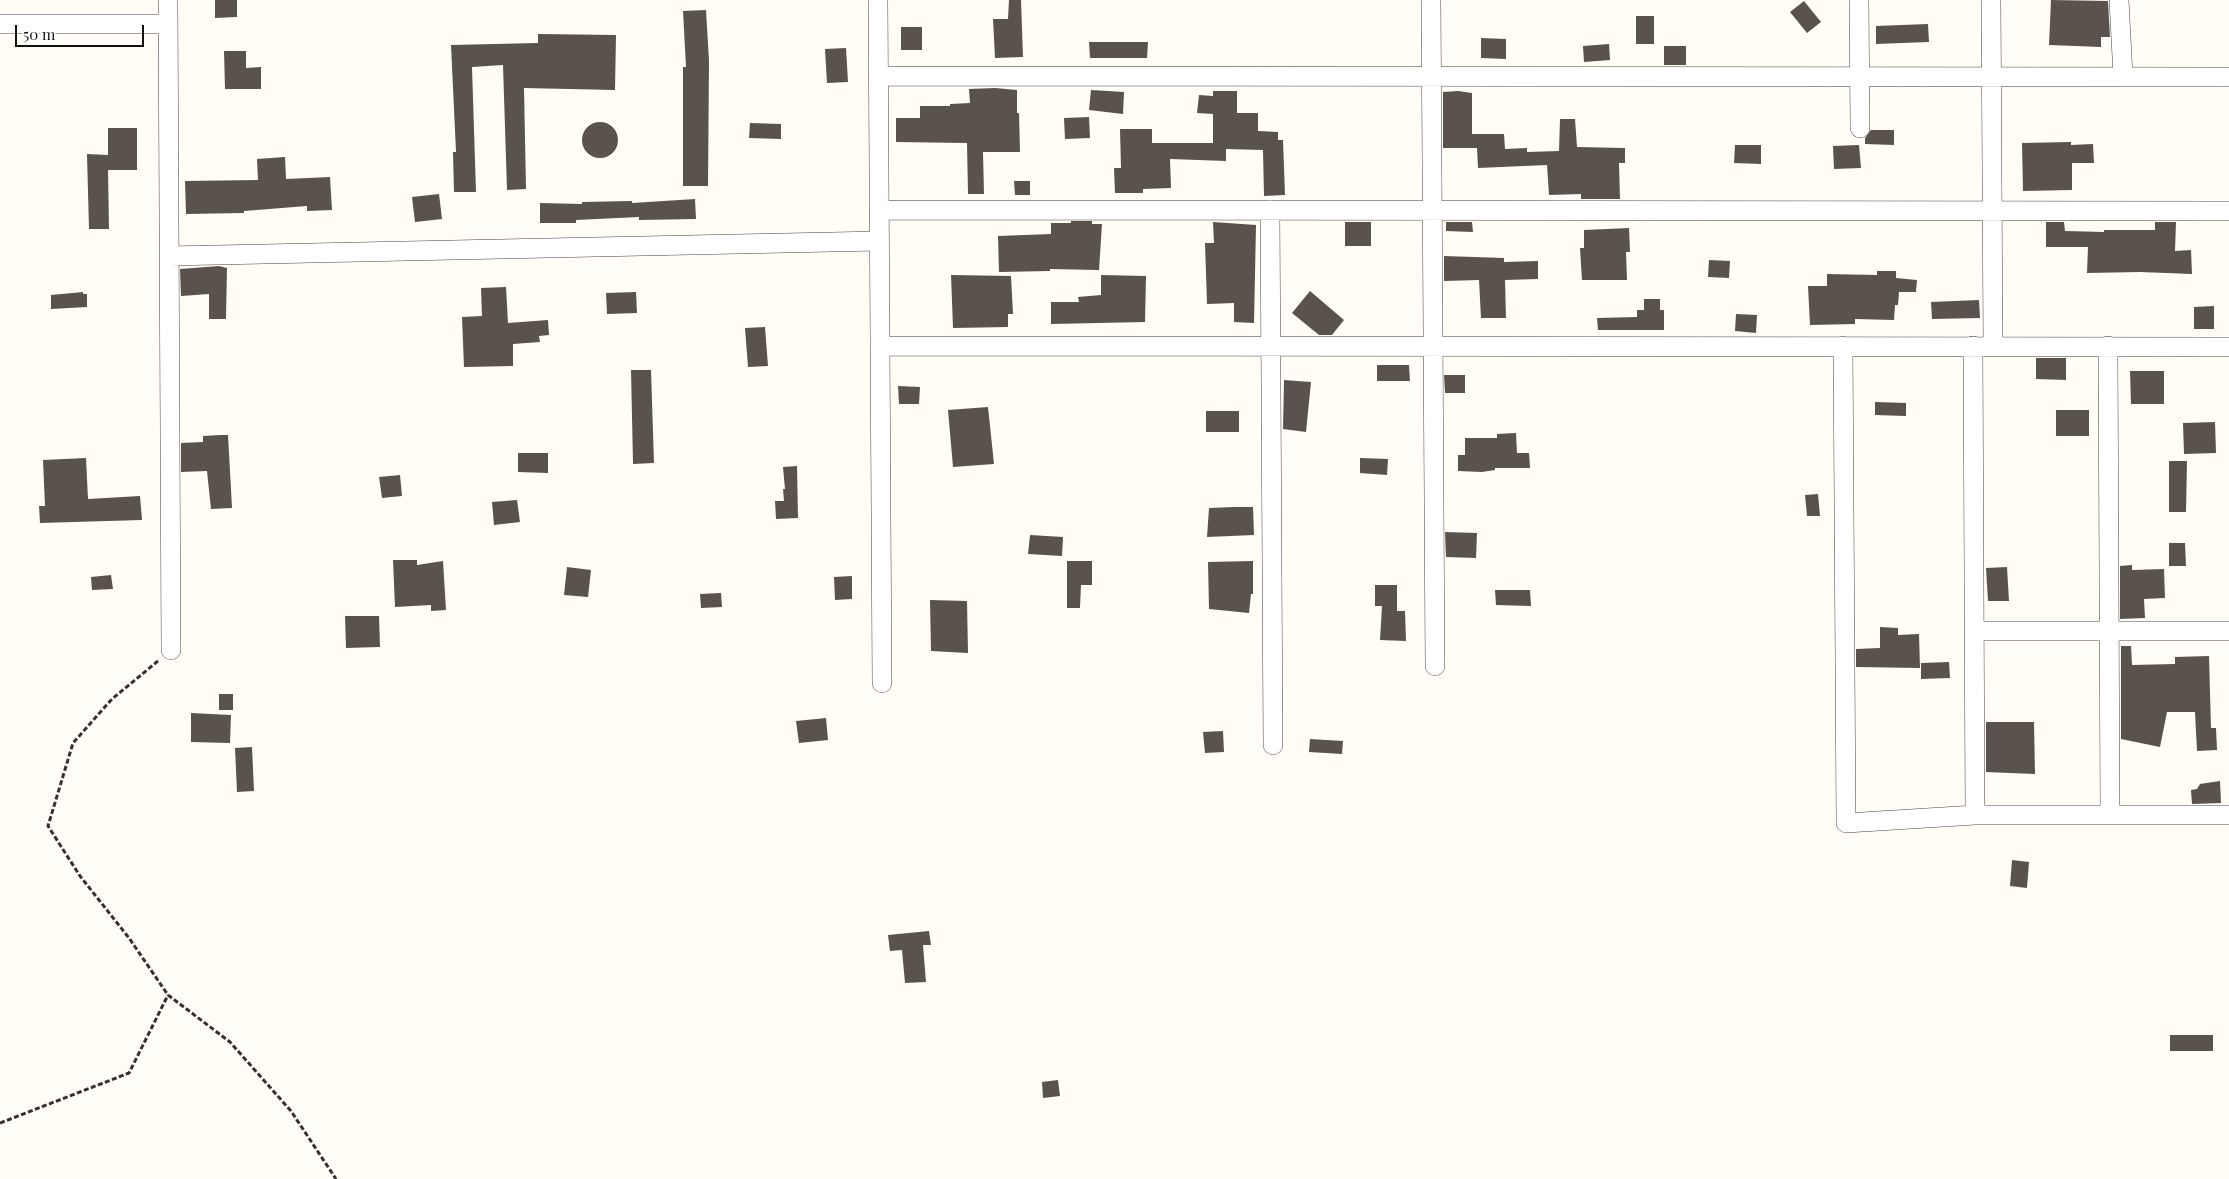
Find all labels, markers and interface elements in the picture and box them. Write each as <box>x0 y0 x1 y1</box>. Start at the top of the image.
scale bar <box>18 15 146 47</box>
text: 50 m <box>23 24 55 44</box>

